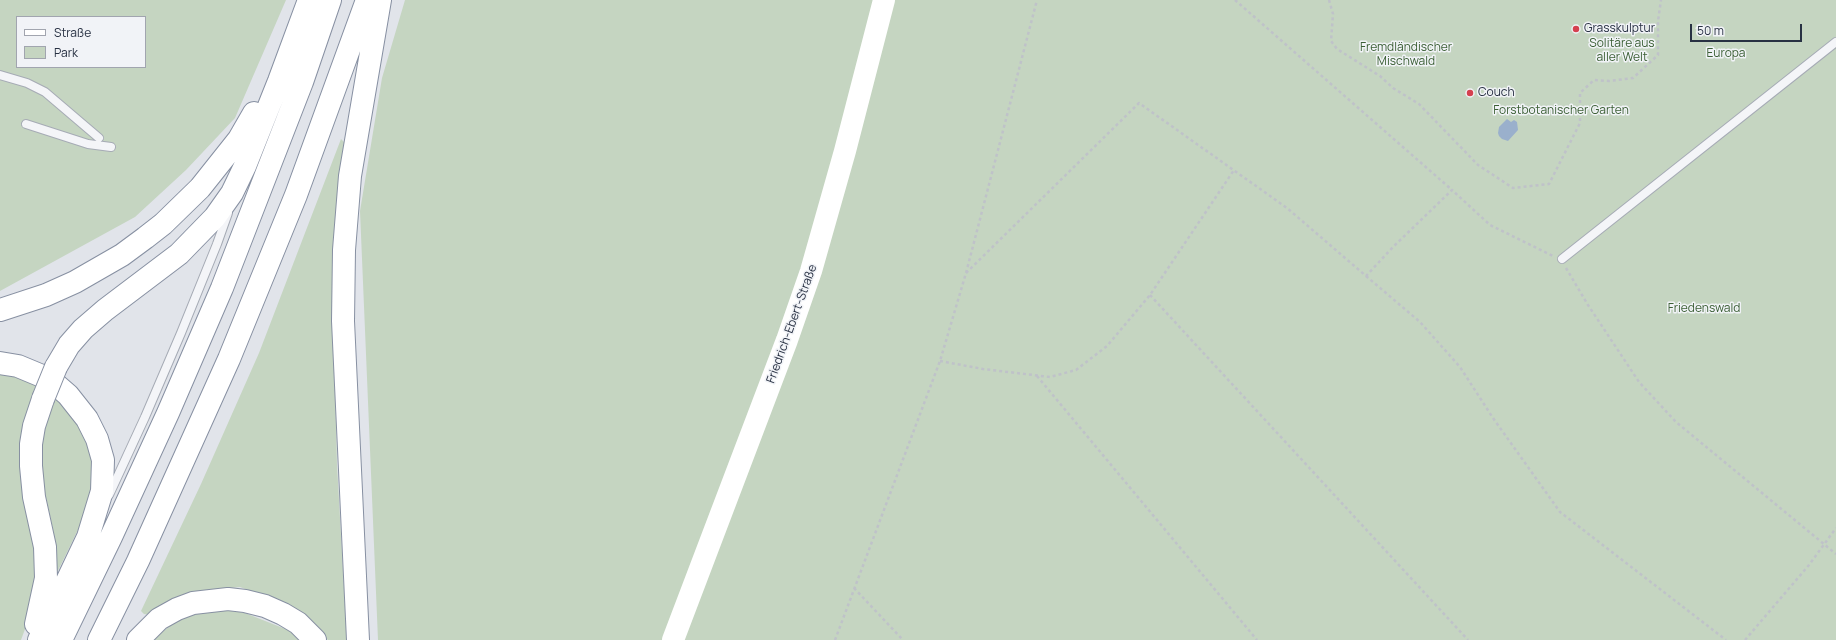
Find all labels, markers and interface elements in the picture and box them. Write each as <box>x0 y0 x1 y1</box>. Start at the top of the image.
legend <box>16 16 146 68</box>
scale bar <box>1692 16 1804 42</box>
place label: Grasskulptur <box>1584 22 1655 36</box>
text: 50 m <box>1697 22 1724 39</box>
text: Straße <box>54 24 91 41</box>
marker: Grasskulptur <box>1571 24 1581 34</box>
park label: Solitäre aus aller Welt <box>1589 37 1655 65</box>
park label: Fremdländischer Mischwald <box>1360 41 1452 69</box>
text: Park <box>54 44 78 61</box>
park label: Europa <box>1706 47 1746 61</box>
place label: Couch <box>1478 86 1515 100</box>
marker: Couch <box>1465 88 1475 98</box>
park label: Forstbotanischer Garten <box>1493 104 1629 118</box>
street label: Friedrich-Ebert-Straße <box>764 263 820 385</box>
park label: Friedenswald <box>1668 302 1740 316</box>

